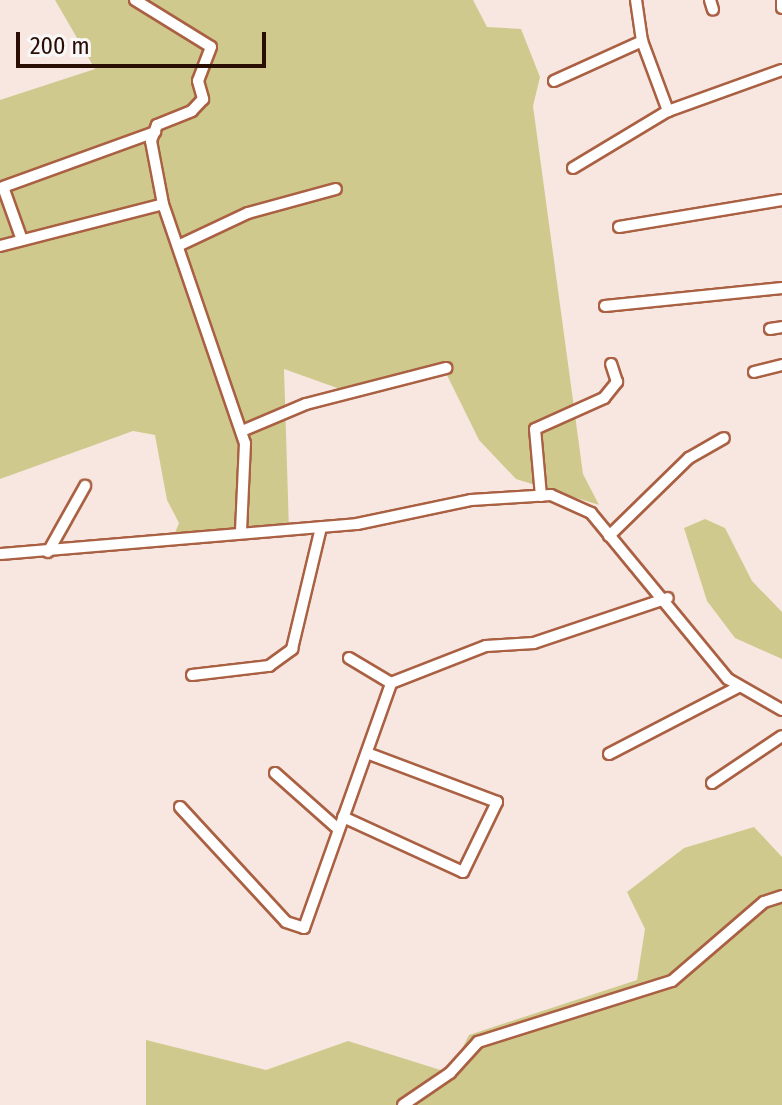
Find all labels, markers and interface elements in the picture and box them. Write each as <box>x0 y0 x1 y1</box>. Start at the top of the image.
scale bar <box>20 16 270 66</box>
text: 200 m <box>30 32 90 60</box>

